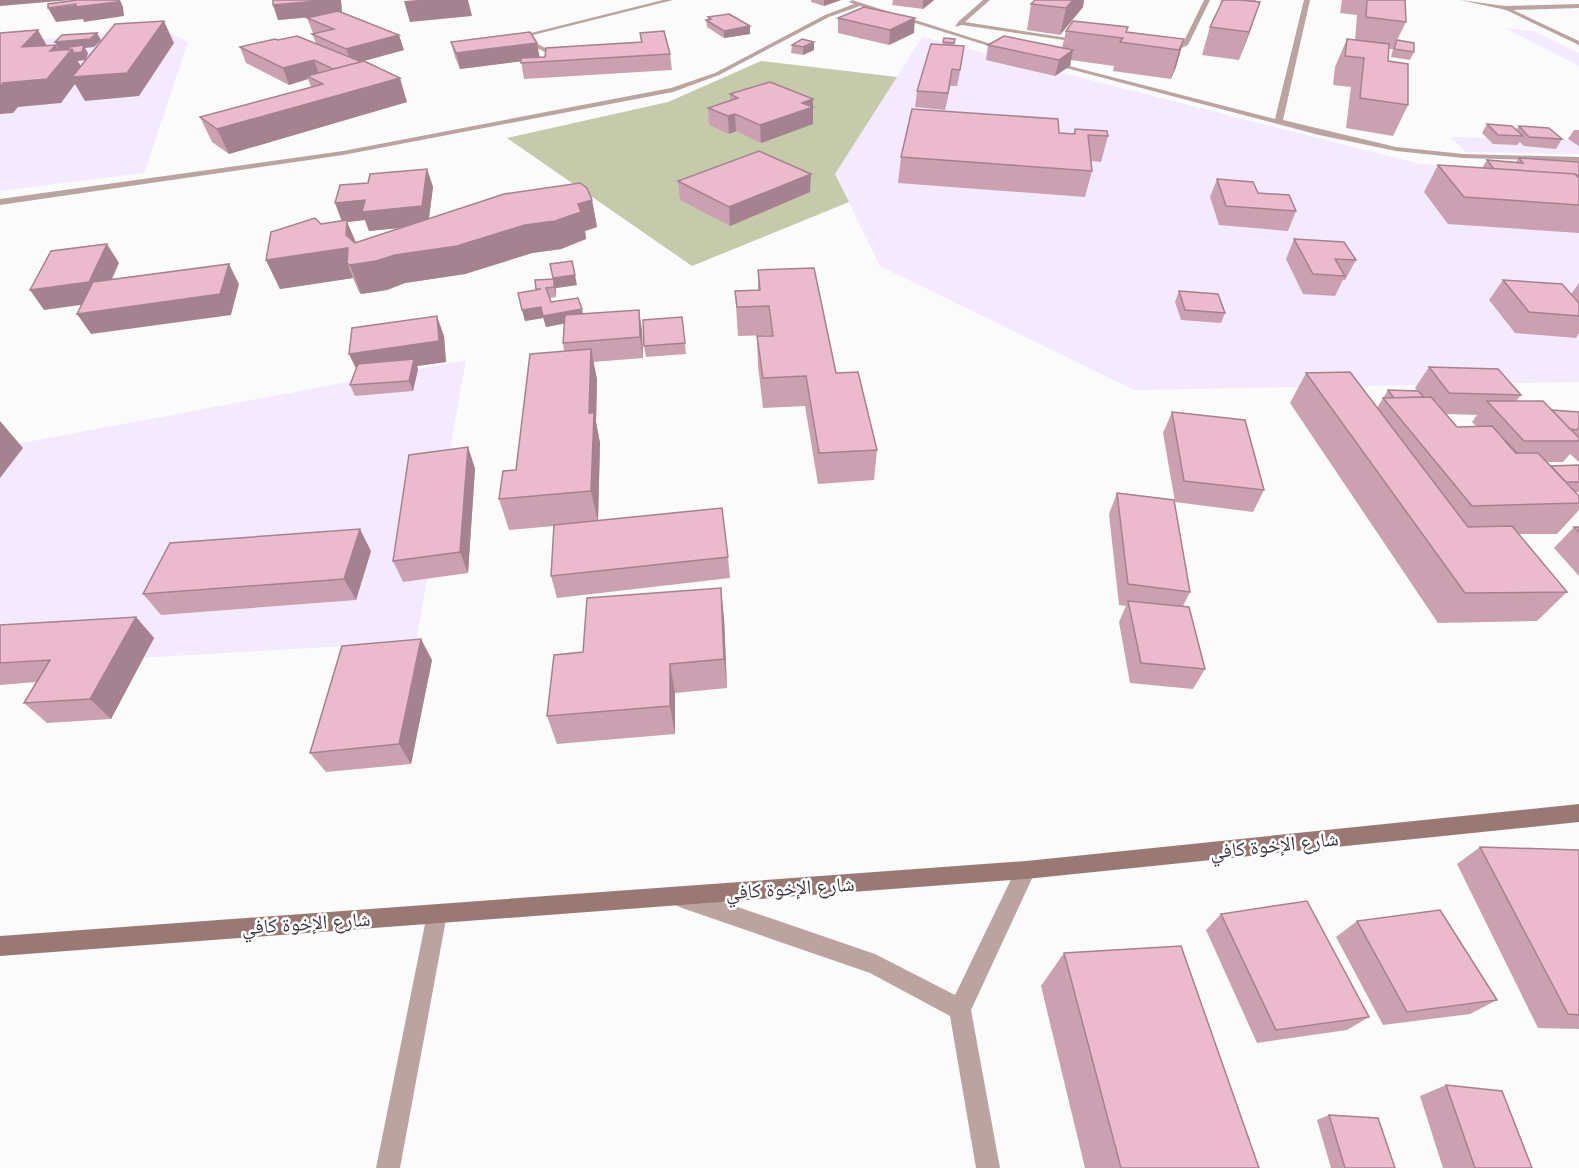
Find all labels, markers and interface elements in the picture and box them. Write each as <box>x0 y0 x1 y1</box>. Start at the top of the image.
street label: شارع الإخوة كافي <box>1208 824 1340 868</box>
street label: شارع الإخوة كافي <box>725 870 856 909</box>
street label: شارع الإخوة كافي <box>241 905 372 944</box>

